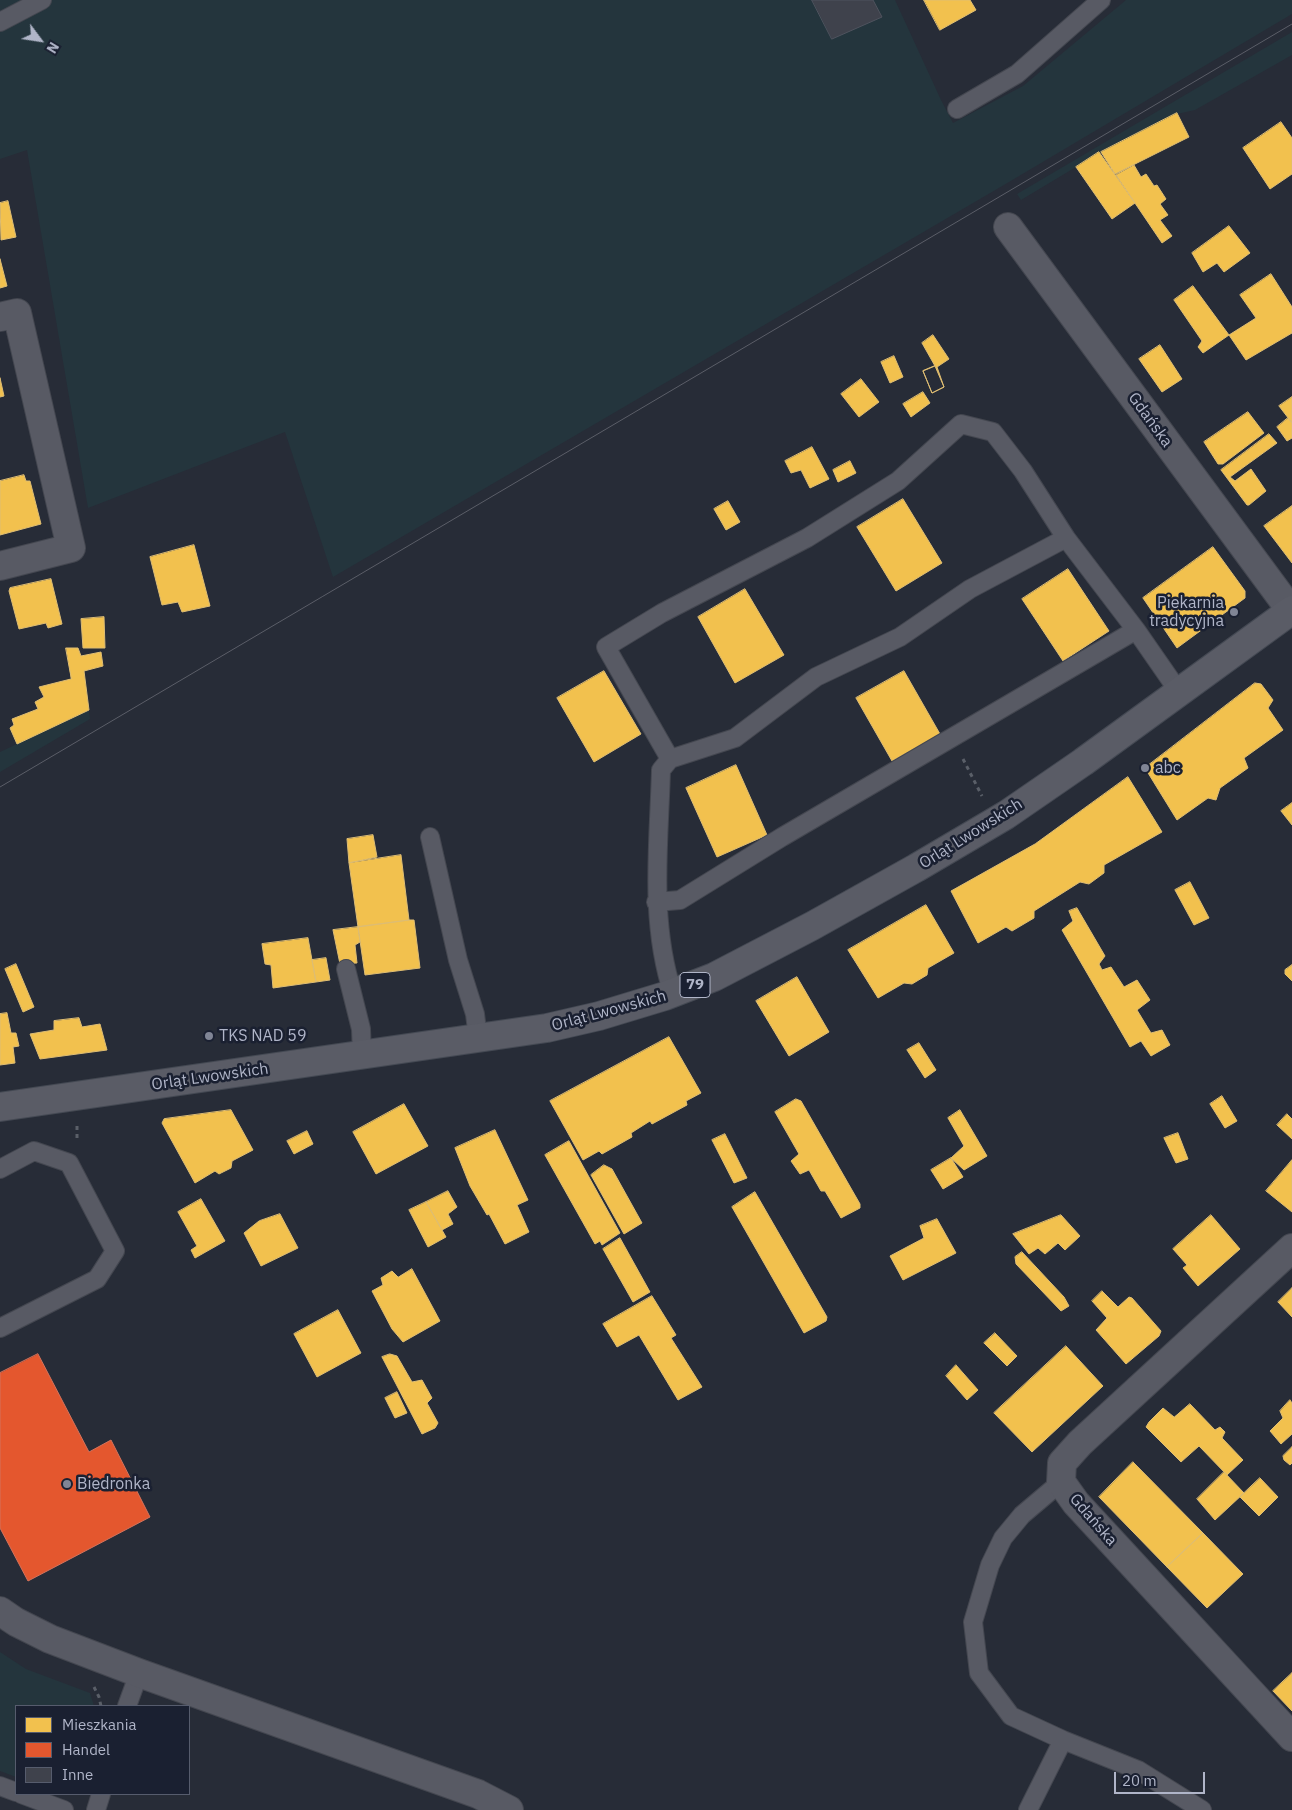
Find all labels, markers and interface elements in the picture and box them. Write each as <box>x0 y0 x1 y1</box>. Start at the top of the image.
north arrow <box>15 15 65 65</box>
text: N <box>43 39 63 57</box>
street label: Gdańska <box>1124 389 1176 451</box>
place label: Piekarnia tradycyjna <box>1149 593 1224 631</box>
marker: Piekarnia tradycyjna <box>1228 606 1240 618</box>
place label: abc <box>1155 758 1181 778</box>
marker: abc <box>1139 762 1151 774</box>
street label: Orląt Lwowskich <box>916 795 1026 873</box>
road number: 79 <box>680 972 710 998</box>
street label: Orląt Lwowskich <box>550 986 668 1036</box>
place label: TKS NAD 59 <box>219 1026 307 1046</box>
marker: TKS NAD 59 <box>203 1030 215 1042</box>
street label: Orląt Lwowskich <box>150 1059 270 1095</box>
place label: Biedronka <box>77 1474 150 1494</box>
marker: Biedronka <box>61 1478 73 1490</box>
street label: Gdańska <box>1065 1490 1121 1550</box>
legend <box>15 1705 190 1795</box>
text: Mieszkania <box>62 1715 136 1734</box>
text: Handel <box>62 1740 110 1759</box>
scale bar <box>1117 1762 1208 1794</box>
text: Inne <box>62 1765 93 1784</box>
text: 20 m <box>1122 1771 1157 1790</box>

